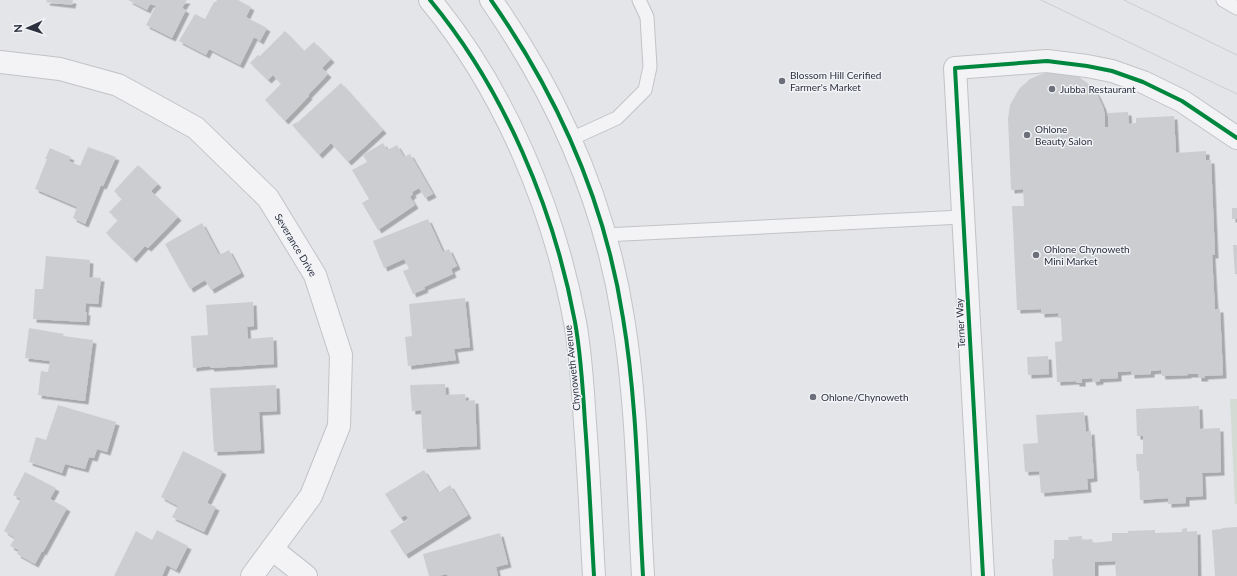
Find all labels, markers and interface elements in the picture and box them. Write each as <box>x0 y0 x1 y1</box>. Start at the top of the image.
north arrow <box>8 8 48 48</box>
text: N <box>11 24 24 33</box>
place label: Blossom Hill Cerified Farmer's Market <box>790 69 881 93</box>
marker: Blossom Hill Cerified Farmer's Market <box>777 76 787 86</box>
place label: Jubba Restaurant <box>1060 83 1136 95</box>
marker: Jubba Restaurant <box>1047 84 1057 94</box>
place label: Ohlone Beauty Salon <box>1035 123 1092 147</box>
marker: Ohlone Beauty Salon <box>1022 130 1032 140</box>
street label: Severance Drive <box>272 211 320 279</box>
place label: Ohlone Chynoweth Mini Market <box>1044 243 1130 267</box>
marker: Ohlone Chynoweth Mini Market <box>1031 250 1041 260</box>
street label: Terner Way <box>953 297 967 348</box>
street label: Chynoweth Avenue <box>562 325 582 411</box>
place label: Ohlone/Chynoweth <box>821 391 908 403</box>
marker: Ohlone/Chynoweth <box>808 392 818 402</box>

